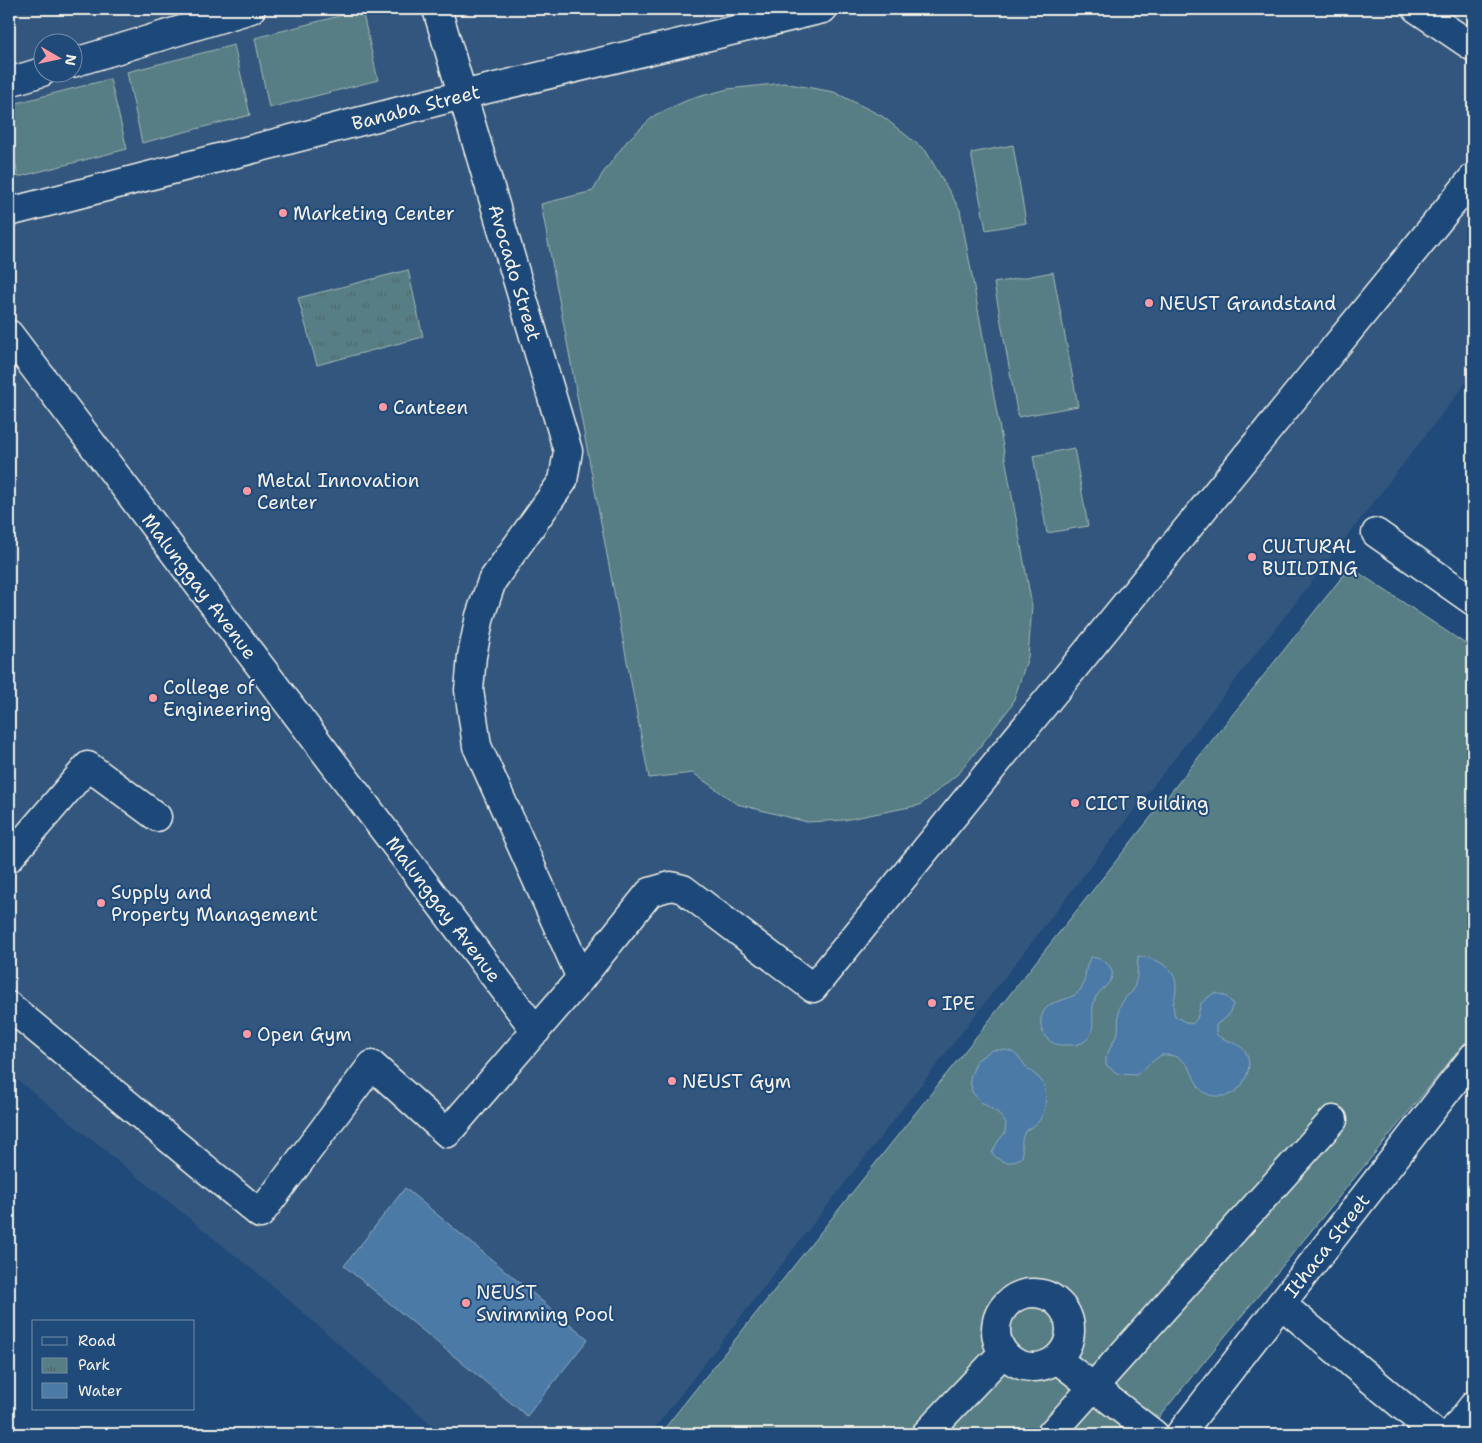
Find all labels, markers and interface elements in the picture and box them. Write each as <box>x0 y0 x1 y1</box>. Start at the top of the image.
north arrow <box>32 32 82 82</box>
text: N <box>61 53 81 67</box>
street label: Banaba Street <box>349 79 482 136</box>
place label: Marketing Center <box>293 201 455 226</box>
street label: Avocado Street <box>483 201 547 344</box>
marker: Marketing Center <box>277 207 289 219</box>
place label: NEUST Grandstand <box>1159 291 1336 316</box>
marker: NEUST Grandstand <box>1143 297 1155 309</box>
place label: Canteen <box>393 395 468 420</box>
marker: Canteen <box>377 401 389 413</box>
place label: Metal Innovation Center <box>257 468 419 515</box>
marker: Metal Innovation Center <box>241 485 253 497</box>
street label: Malunggay Avenue <box>136 508 263 664</box>
place label: CULTURAL BUILDING <box>1262 534 1358 581</box>
marker: CULTURAL BUILDING <box>1246 551 1258 563</box>
place label: College of Engineering <box>163 675 272 722</box>
marker: College of Engineering <box>147 692 159 704</box>
place label: CICT Building <box>1085 791 1209 816</box>
marker: CICT Building <box>1069 797 1081 809</box>
street label: Malunggay Avenue <box>381 831 507 987</box>
place label: Supply and Property Management <box>111 880 318 927</box>
marker: Supply and Property Management <box>95 897 107 909</box>
place label: IPE <box>942 991 975 1016</box>
marker: IPE <box>926 997 938 1009</box>
place label: Open Gym <box>257 1022 352 1047</box>
marker: Open Gym <box>241 1028 253 1040</box>
place label: NEUST Gym <box>682 1069 791 1094</box>
marker: NEUST Gym <box>666 1075 678 1087</box>
street label: Ithaca Street <box>1278 1188 1375 1302</box>
place label: NEUST Swimming Pool <box>476 1280 614 1327</box>
marker: NEUST Swimming Pool <box>460 1297 472 1309</box>
legend <box>32 1320 195 1410</box>
text: Road <box>78 1331 116 1351</box>
text: Park <box>78 1355 110 1375</box>
text: Water <box>78 1381 122 1401</box>

